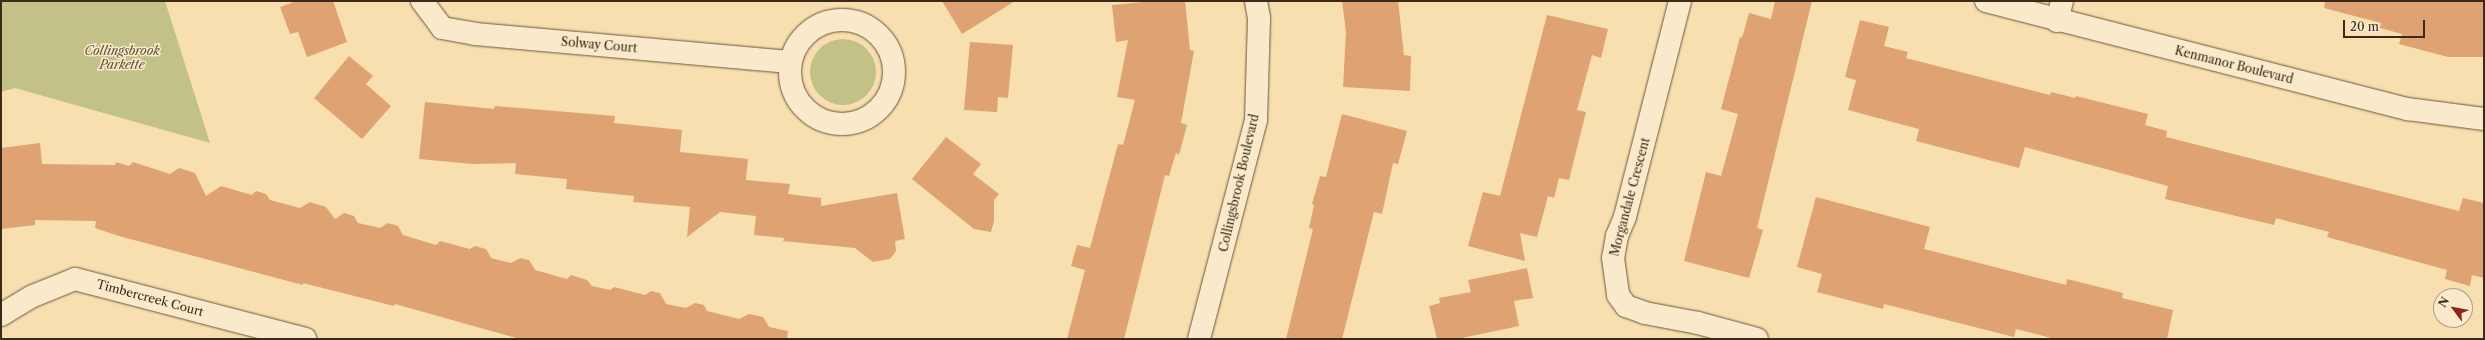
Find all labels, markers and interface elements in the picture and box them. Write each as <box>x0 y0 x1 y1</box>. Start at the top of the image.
scale bar <box>2345 12 2427 38</box>
text: 20 m <box>2350 19 2379 34</box>
street label: Solway Court <box>560 34 638 56</box>
street label: Kenmanor Boulevard <box>2173 43 2295 87</box>
park label: Collingsbrook Parkette <box>84 44 160 72</box>
street label: Collingsbrook Boulevard <box>1216 113 1262 253</box>
street label: Morgandale Crescent <box>1607 136 1653 258</box>
street label: Timbercreek Court <box>95 277 205 319</box>
north arrow <box>2433 288 2473 328</box>
text: N <box>2435 294 2452 310</box>

